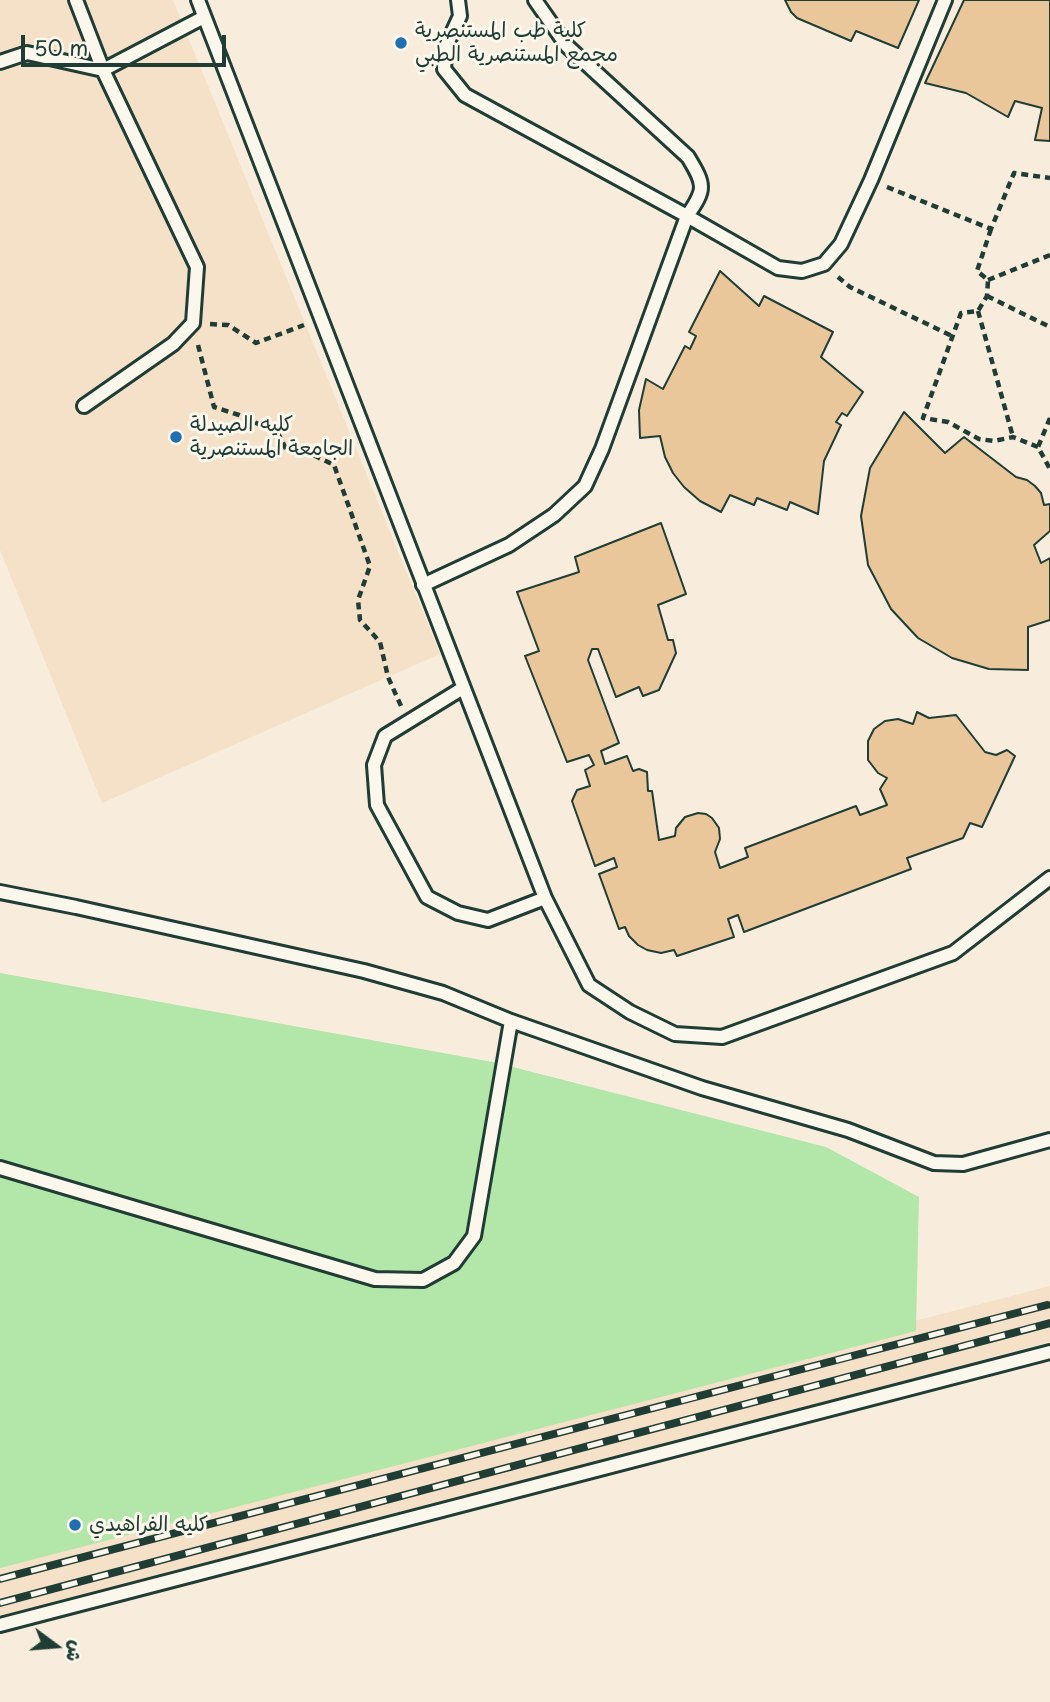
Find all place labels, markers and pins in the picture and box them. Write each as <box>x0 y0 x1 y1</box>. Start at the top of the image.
place label: كلية طب المستنصرية مجمع المستنصرية الطبي <box>415 18 618 68</box>
marker: كلية طب المستنصرية مجمع المستنصرية الطبي <box>393 35 409 51</box>
place label: كليه الصيدلة الجامعة المستنصرية <box>190 412 353 462</box>
marker: كليه الصيدلة الجامعة المستنصرية <box>168 429 184 445</box>
place label: كليه الفراهيدي <box>89 1512 208 1538</box>
marker: كليه الفراهيدي <box>67 1517 83 1533</box>

